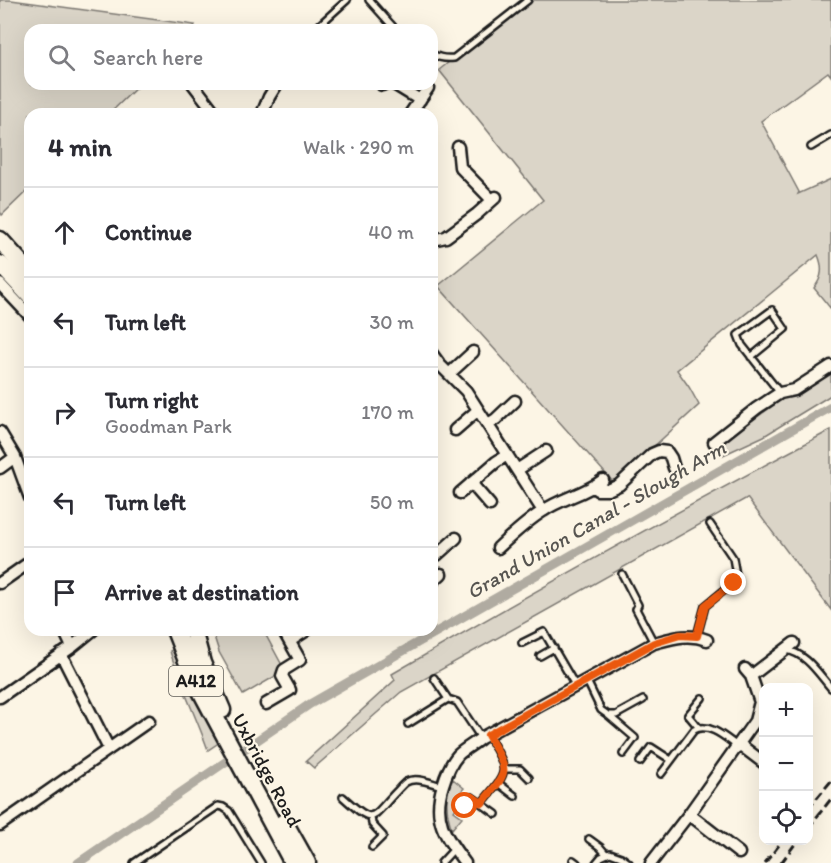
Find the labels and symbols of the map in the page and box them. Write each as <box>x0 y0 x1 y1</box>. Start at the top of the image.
water label: Grand Union Canal - Slough Arm <box>462 435 730 604</box>
route end <box>720 569 746 595</box>
road number: A412 <box>169 666 223 696</box>
street label: Uxbridge Road <box>227 709 307 831</box>
route start <box>451 792 477 818</box>

